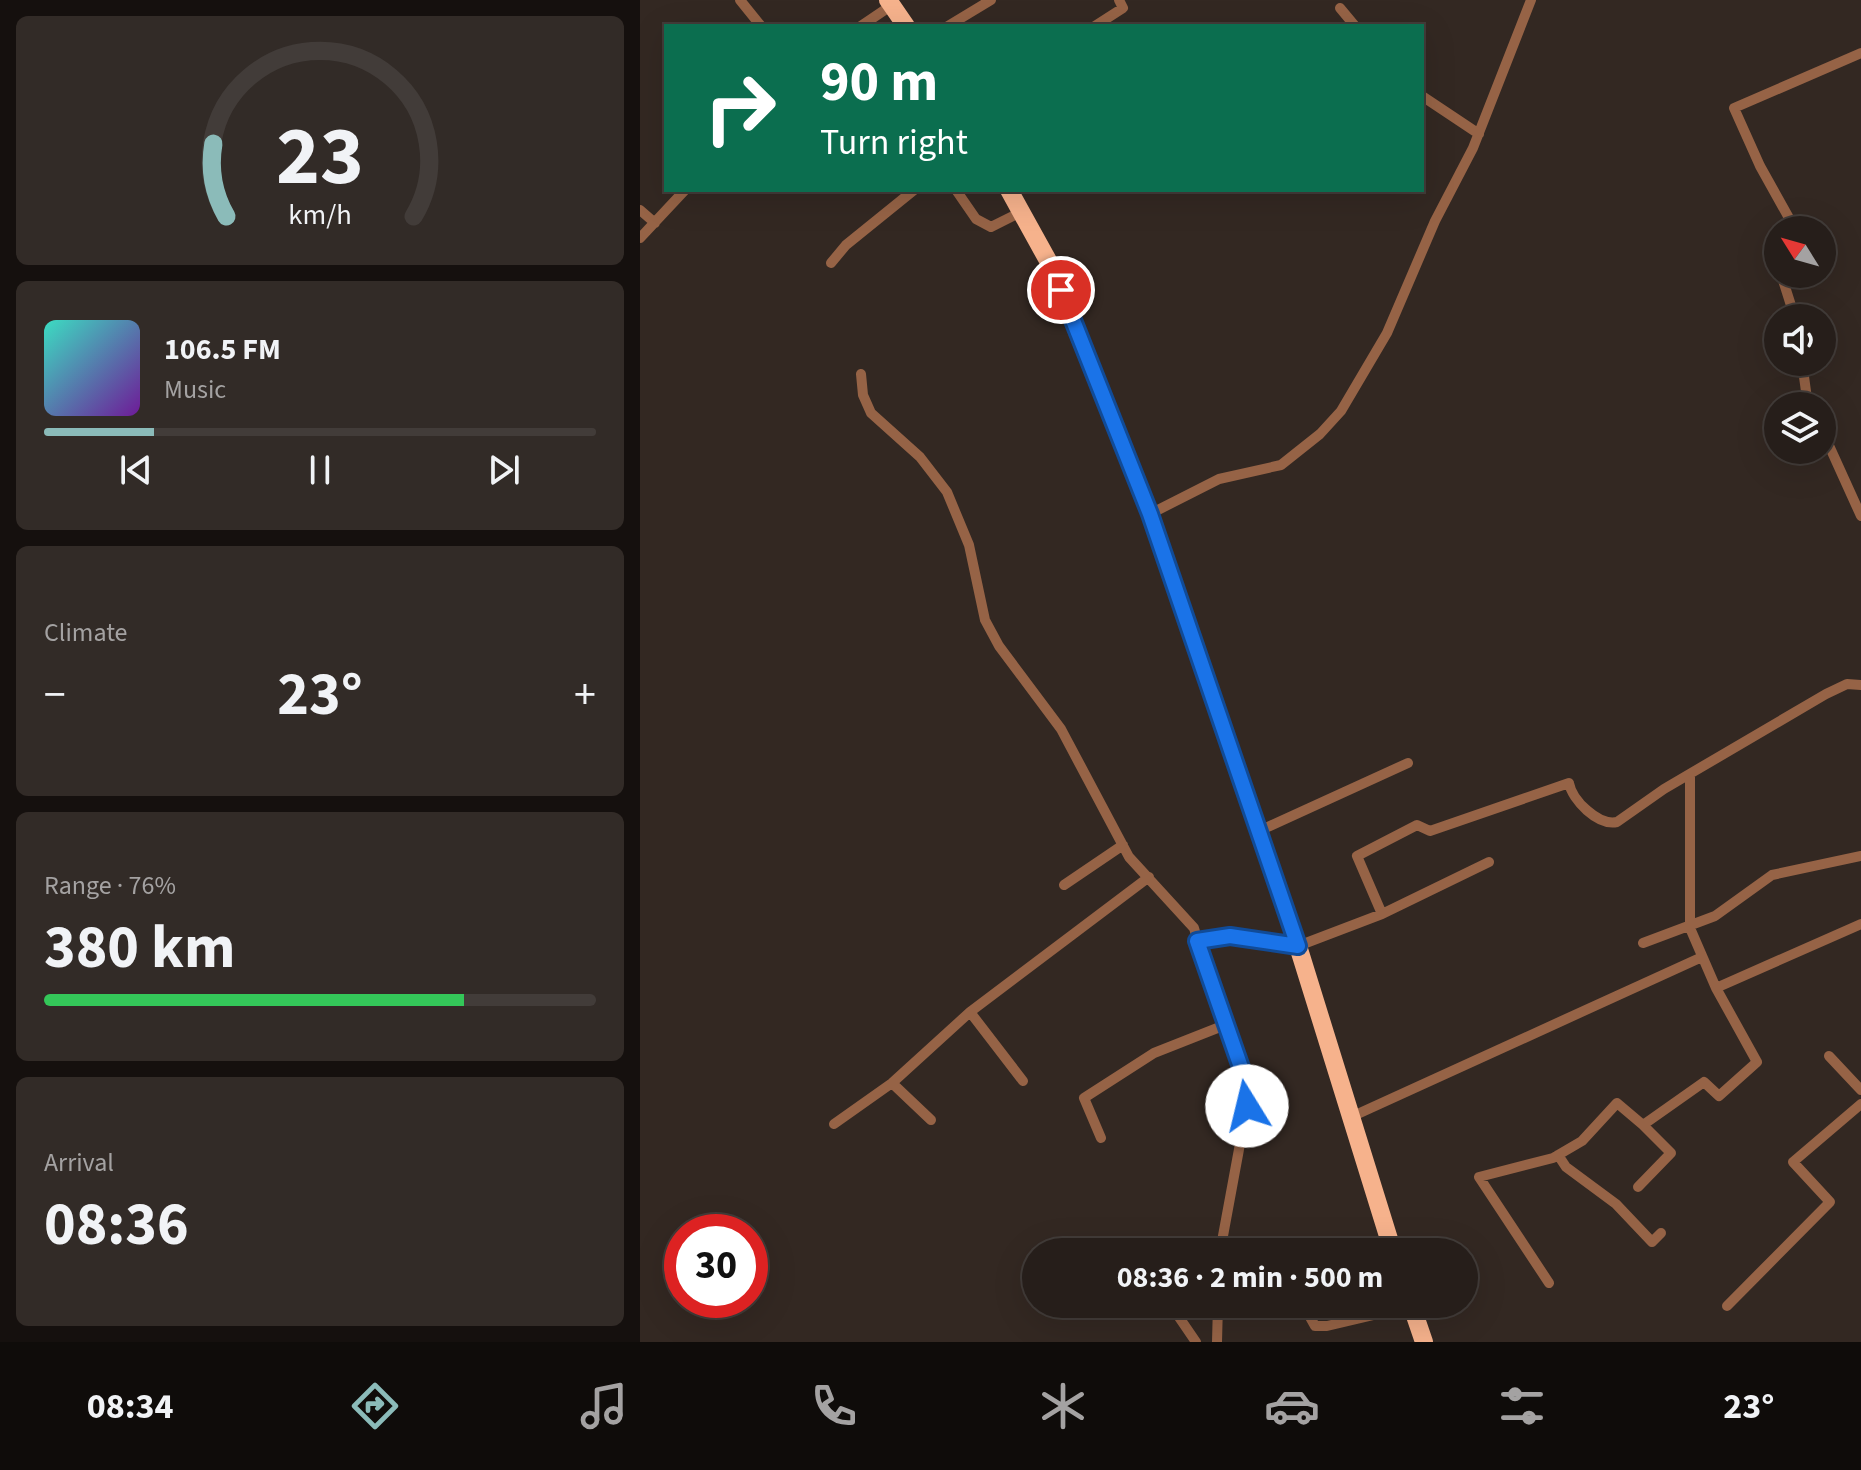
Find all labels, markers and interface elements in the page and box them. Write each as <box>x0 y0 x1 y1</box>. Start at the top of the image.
text: 90 m <box>820 43 938 122</box>
icon: right <box>688 56 792 160</box>
text: 23 <box>276 97 364 215</box>
text: Turn right <box>820 117 968 168</box>
text: km/h <box>288 195 352 235</box>
north arrow <box>1764 216 1836 288</box>
map controls <box>1764 216 1836 464</box>
pin <box>1027 256 1095 324</box>
icon: arrive <box>1039 268 1083 312</box>
button: sound <box>1764 304 1836 376</box>
text: 106.5 FM <box>164 328 281 371</box>
text: Music <box>164 371 226 408</box>
button: layers <box>1764 392 1836 464</box>
icon: previous <box>114 448 158 492</box>
icon: pause <box>298 448 342 492</box>
icon: next <box>482 448 526 492</box>
text: Climate <box>44 614 128 651</box>
text: 23° <box>277 653 363 738</box>
text: − <box>44 664 66 727</box>
text: + <box>574 664 596 727</box>
text: Range · 76% <box>44 867 176 904</box>
text: 380 km <box>44 906 235 991</box>
position arrow <box>1205 1064 1289 1148</box>
text: Arrival <box>44 1144 114 1181</box>
text: 08:36 <box>44 1183 189 1268</box>
speed limit sign: 30 <box>664 1214 768 1318</box>
text: 08:36 · 2 min · 500 m <box>1117 1256 1383 1299</box>
icon: directions <box>347 1378 403 1434</box>
icon: music <box>576 1378 632 1434</box>
icon: phone <box>806 1378 862 1434</box>
icon: climate <box>1035 1378 1091 1434</box>
icon: car <box>1264 1378 1320 1434</box>
icon: filters <box>1494 1378 1550 1434</box>
text: 08:34 <box>87 1381 174 1432</box>
text: 23° <box>1723 1381 1774 1432</box>

